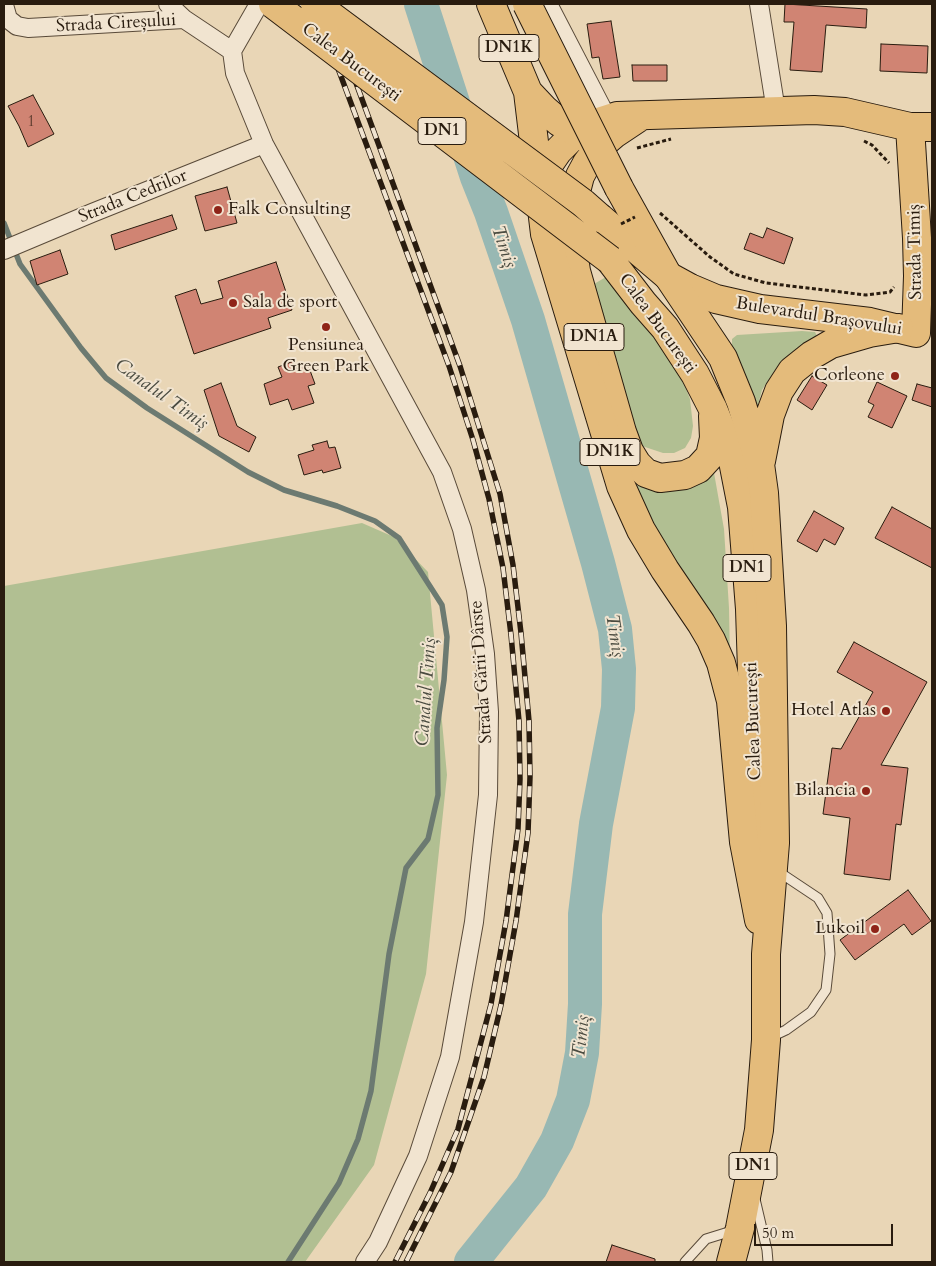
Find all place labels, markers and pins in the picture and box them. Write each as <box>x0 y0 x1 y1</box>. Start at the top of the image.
place label: Falk Consulting <box>228 199 350 221</box>
marker: Falk Consulting <box>212 204 224 216</box>
place label: Sala de sport <box>243 292 337 314</box>
marker: Sala de sport <box>227 297 239 309</box>
marker: Pensiunea Green Park <box>320 321 332 333</box>
place label: Pensiunea Green Park <box>283 335 369 378</box>
place label: Corleone <box>814 365 885 387</box>
marker: Corleone <box>889 370 901 382</box>
place label: Hotel Atlas <box>791 700 876 722</box>
marker: Hotel Atlas <box>880 705 892 717</box>
place label: Bilancia <box>795 780 856 802</box>
marker: Bilancia <box>860 785 872 797</box>
place label: Lukoil <box>815 918 865 940</box>
marker: Lukoil <box>869 923 881 935</box>

